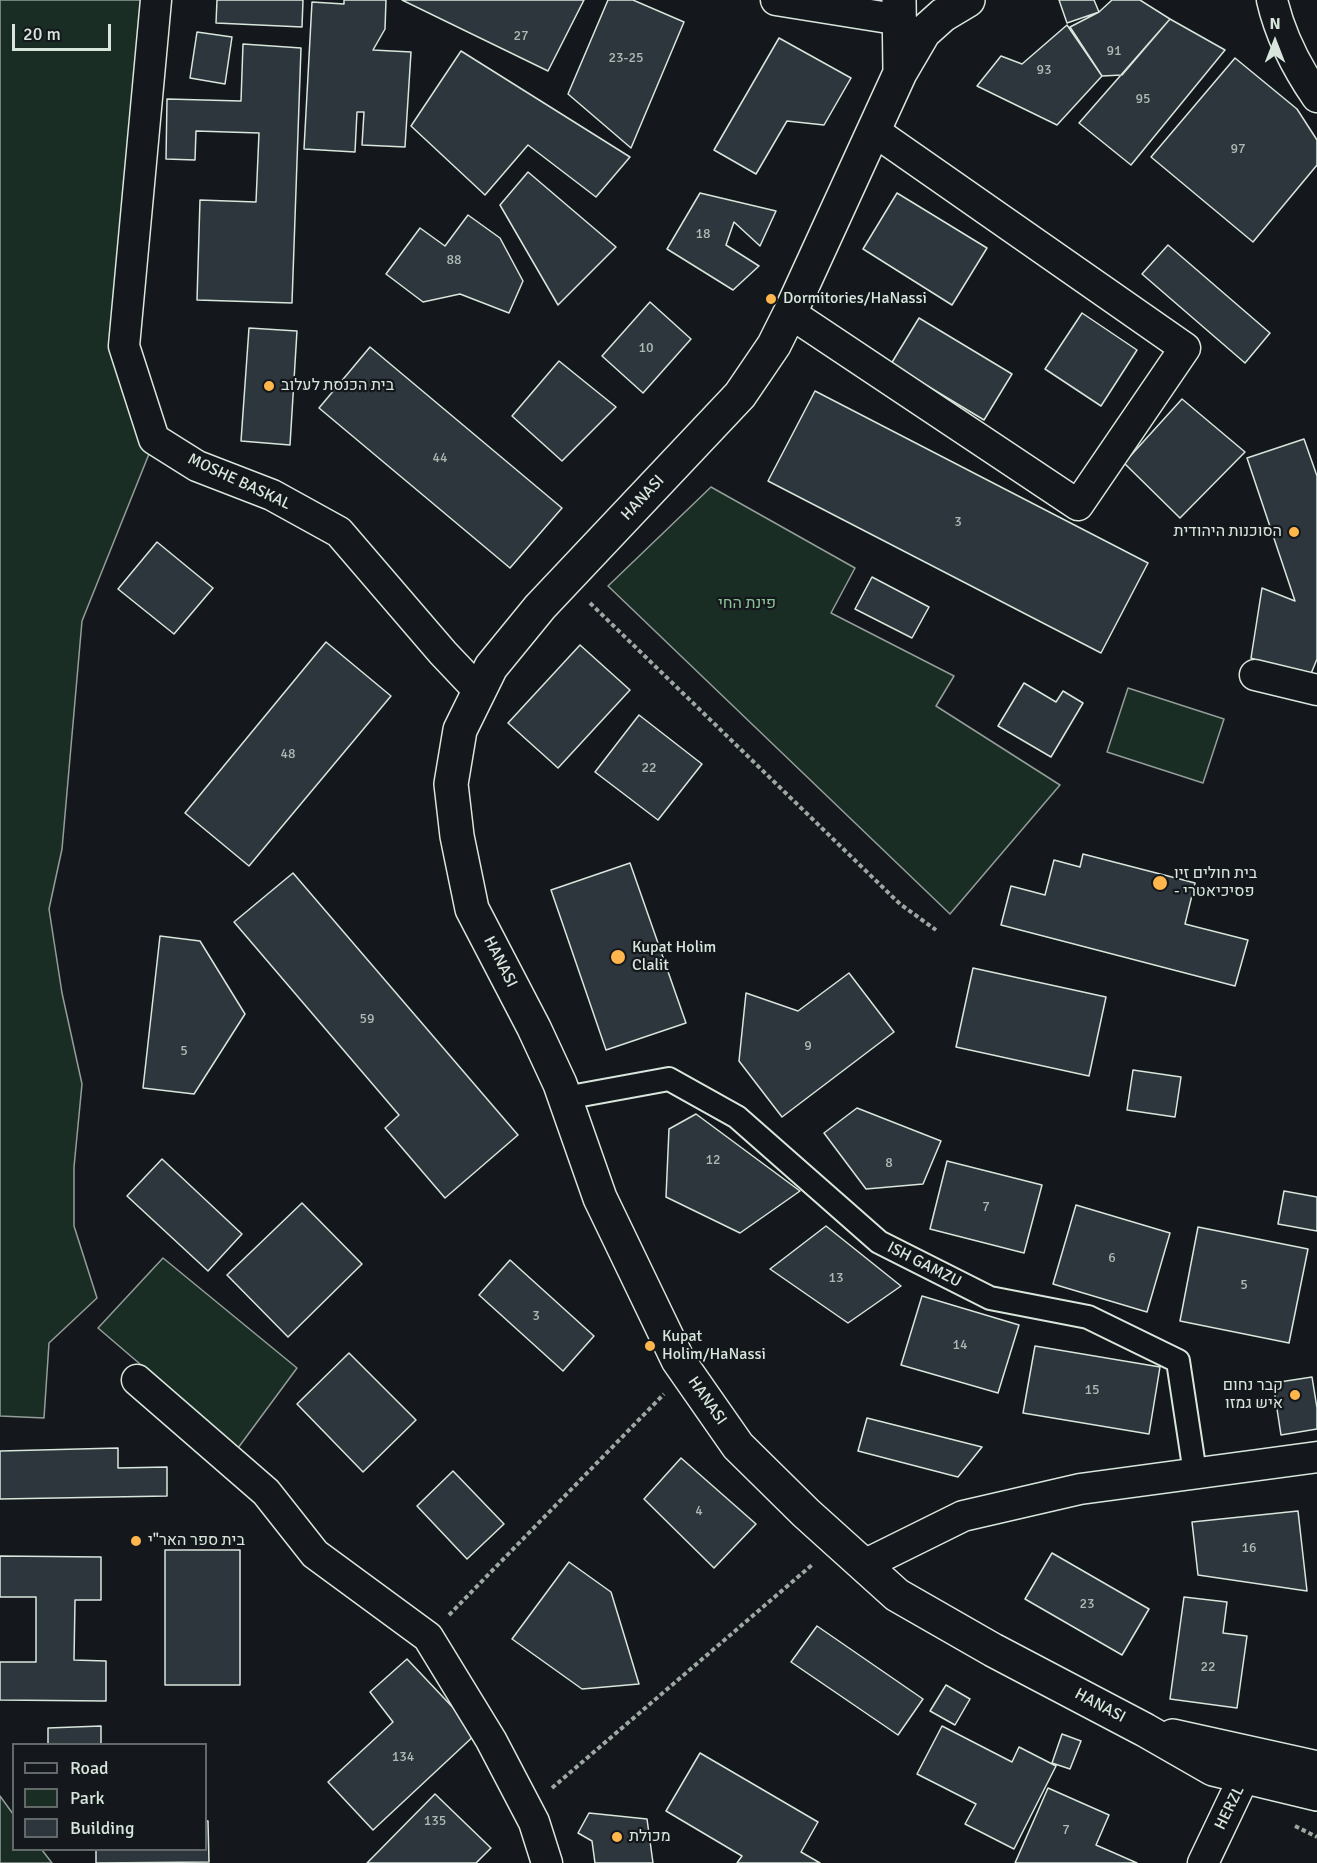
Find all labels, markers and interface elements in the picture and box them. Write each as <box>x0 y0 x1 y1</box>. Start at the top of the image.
scale bar <box>15 12 114 50</box>
north arrow <box>1245 12 1305 72</box>
text: N <box>1269 14 1281 34</box>
text: 20 m <box>23 23 61 45</box>
house number: 27 <box>513 28 529 44</box>
house number: 91 <box>1106 43 1122 59</box>
house number: 23-25 <box>608 50 644 66</box>
house number: 93 <box>1036 62 1052 78</box>
house number: 95 <box>1135 91 1151 107</box>
house number: 97 <box>1230 141 1246 157</box>
house number: 18 <box>695 226 711 242</box>
house number: 88 <box>446 252 462 268</box>
place label: Dormitories/HaNassi <box>783 289 927 309</box>
marker: Dormitories/HaNassi <box>764 292 778 306</box>
house number: 10 <box>638 340 654 356</box>
place label: בית הכנסת לעלוב <box>281 376 394 396</box>
marker: בית הכנסת לעלוב <box>262 379 276 393</box>
street label: MOSHE BASKAL <box>184 450 294 514</box>
house number: 44 <box>432 450 448 466</box>
street label: HANASI <box>617 471 669 525</box>
house number: 3 <box>954 514 962 530</box>
place label: הסוכנות היהודית <box>1174 522 1282 542</box>
marker: הסוכנות היהודית <box>1287 525 1301 539</box>
park label: פינת החי <box>718 594 776 614</box>
house number: 48 <box>280 746 296 762</box>
house number: 22 <box>641 760 657 776</box>
place label: בית חולים זיו - פסיכיאטרי <box>1174 864 1257 902</box>
marker: בית חולים זיו - פסיכיאטרי <box>1151 874 1169 892</box>
street label: HANASI <box>479 933 521 991</box>
place label: Kupat Holim Clalit <box>632 938 716 976</box>
marker: Kupat Holim Clalit <box>609 948 627 966</box>
house number: 59 <box>359 1011 375 1027</box>
house number: 9 <box>804 1038 812 1054</box>
house number: 5 <box>180 1043 188 1059</box>
house number: 12 <box>705 1152 721 1168</box>
house number: 8 <box>885 1155 893 1171</box>
house number: 7 <box>982 1199 990 1215</box>
street label: ISH GAMZU <box>884 1238 964 1292</box>
house number: 6 <box>1108 1250 1116 1266</box>
house number: 13 <box>828 1270 844 1286</box>
house number: 5 <box>1240 1277 1248 1293</box>
house number: 3 <box>532 1308 540 1324</box>
place label: Kupat Holim/HaNassi <box>662 1327 766 1365</box>
house number: 14 <box>952 1337 968 1353</box>
marker: Kupat Holim/HaNassi <box>643 1339 657 1353</box>
street label: HANASI <box>683 1373 731 1429</box>
place label: קבר נחום איש גמזו <box>1223 1376 1283 1414</box>
house number: 15 <box>1084 1382 1100 1398</box>
marker: קבר נחום איש גמזו <box>1288 1388 1302 1402</box>
house number: 4 <box>695 1503 703 1519</box>
place label: בית ספר האר"י <box>148 1531 245 1551</box>
marker: בית ספר האר"י <box>129 1534 143 1548</box>
house number: 16 <box>1241 1540 1257 1556</box>
house number: 23 <box>1079 1596 1095 1612</box>
house number: 22 <box>1200 1659 1216 1675</box>
street label: HANASI <box>1071 1685 1129 1727</box>
legend <box>12 1743 207 1851</box>
house number: 134 <box>392 1749 414 1765</box>
text: Road <box>70 1757 109 1779</box>
street label: HERZL <box>1211 1783 1249 1833</box>
text: Park <box>70 1787 105 1809</box>
house number: 135 <box>424 1813 446 1829</box>
text: Building <box>70 1817 134 1839</box>
house number: 7 <box>1062 1822 1070 1838</box>
place label: מכולת <box>629 1827 671 1847</box>
marker: מכולת <box>610 1830 624 1844</box>

